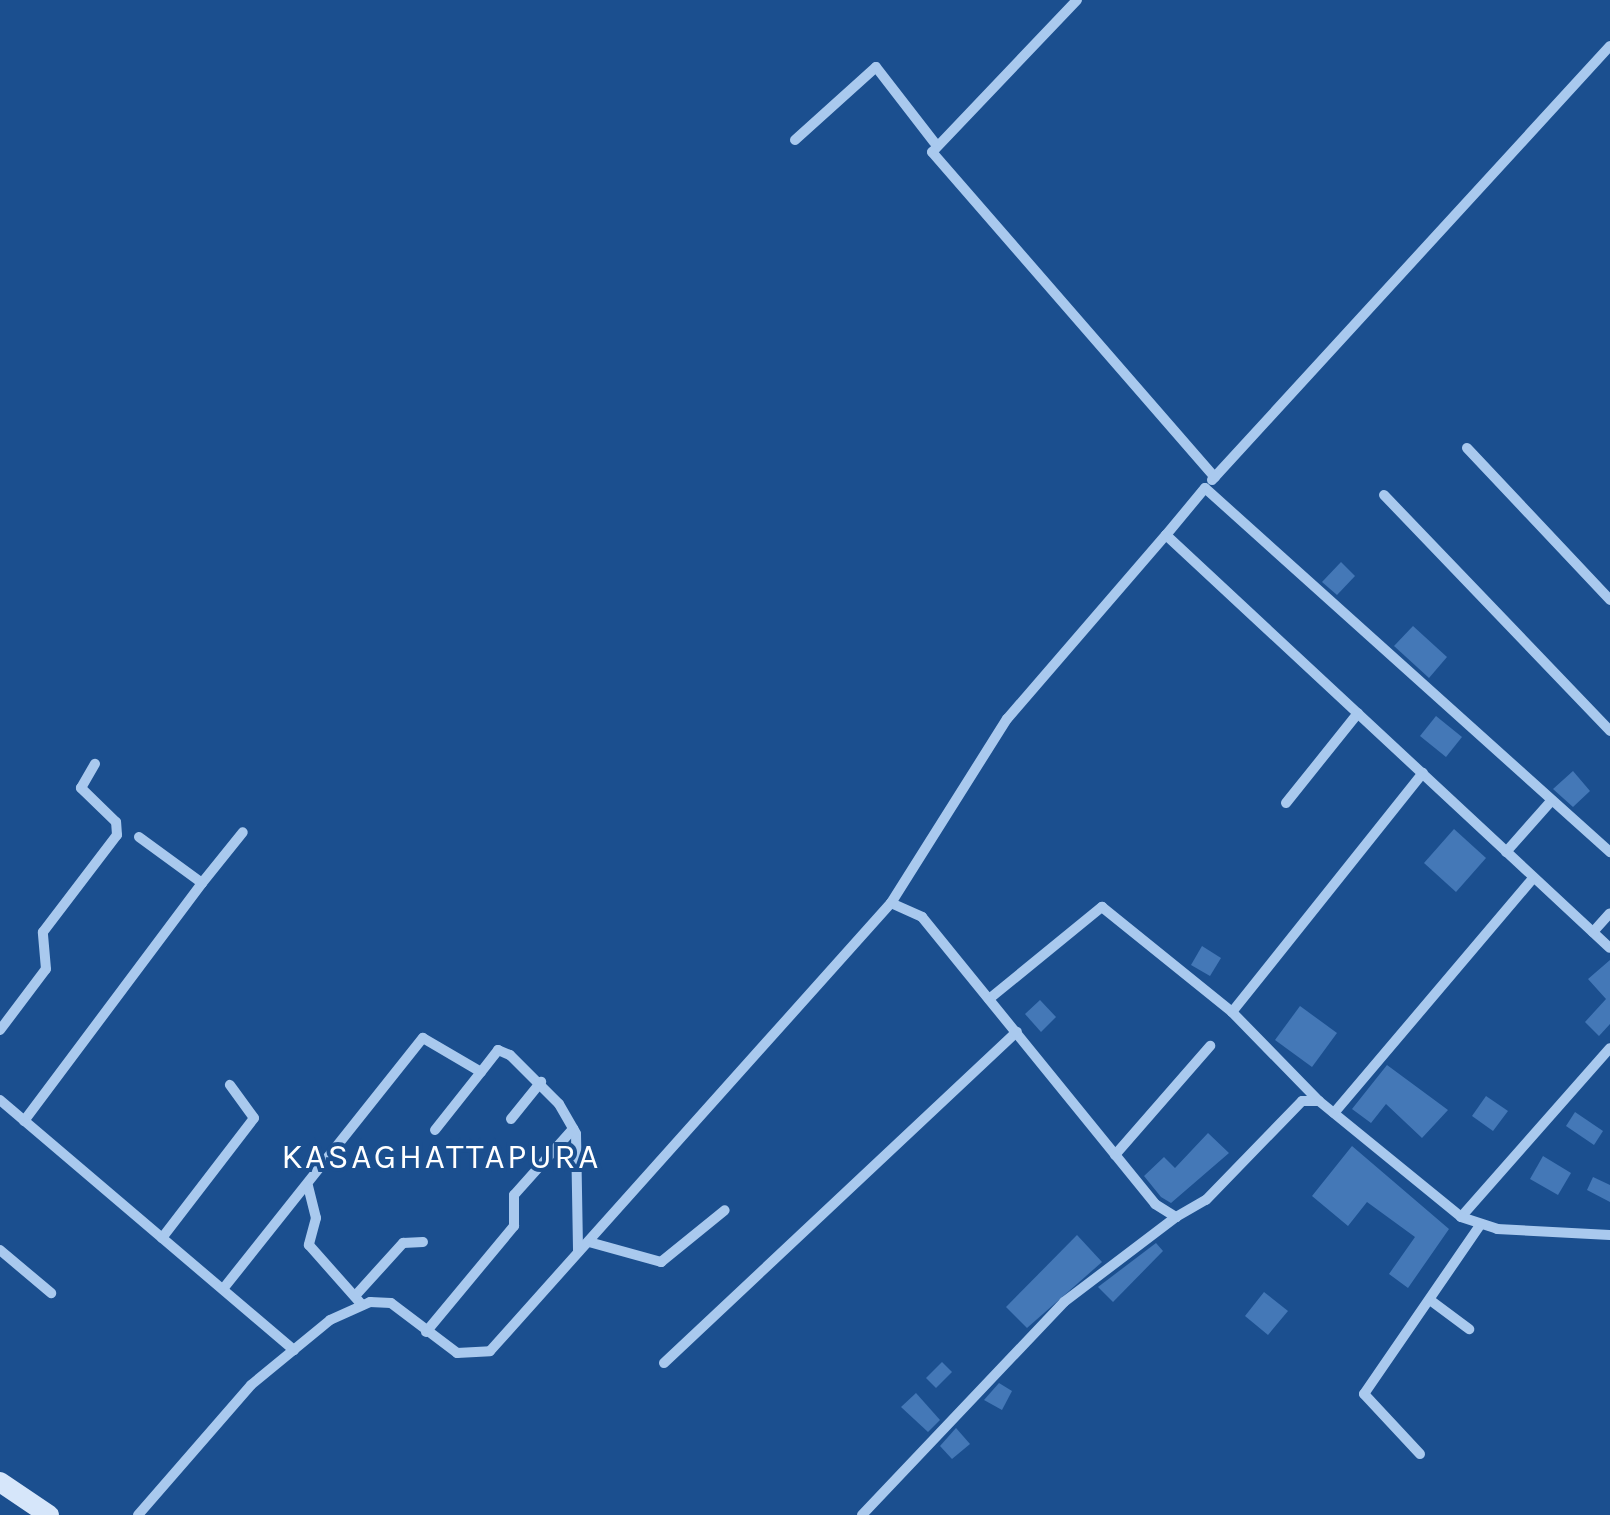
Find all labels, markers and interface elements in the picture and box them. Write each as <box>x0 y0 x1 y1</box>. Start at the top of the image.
district label: KASAGHATTAPURA <box>281 1136 601 1178</box>

